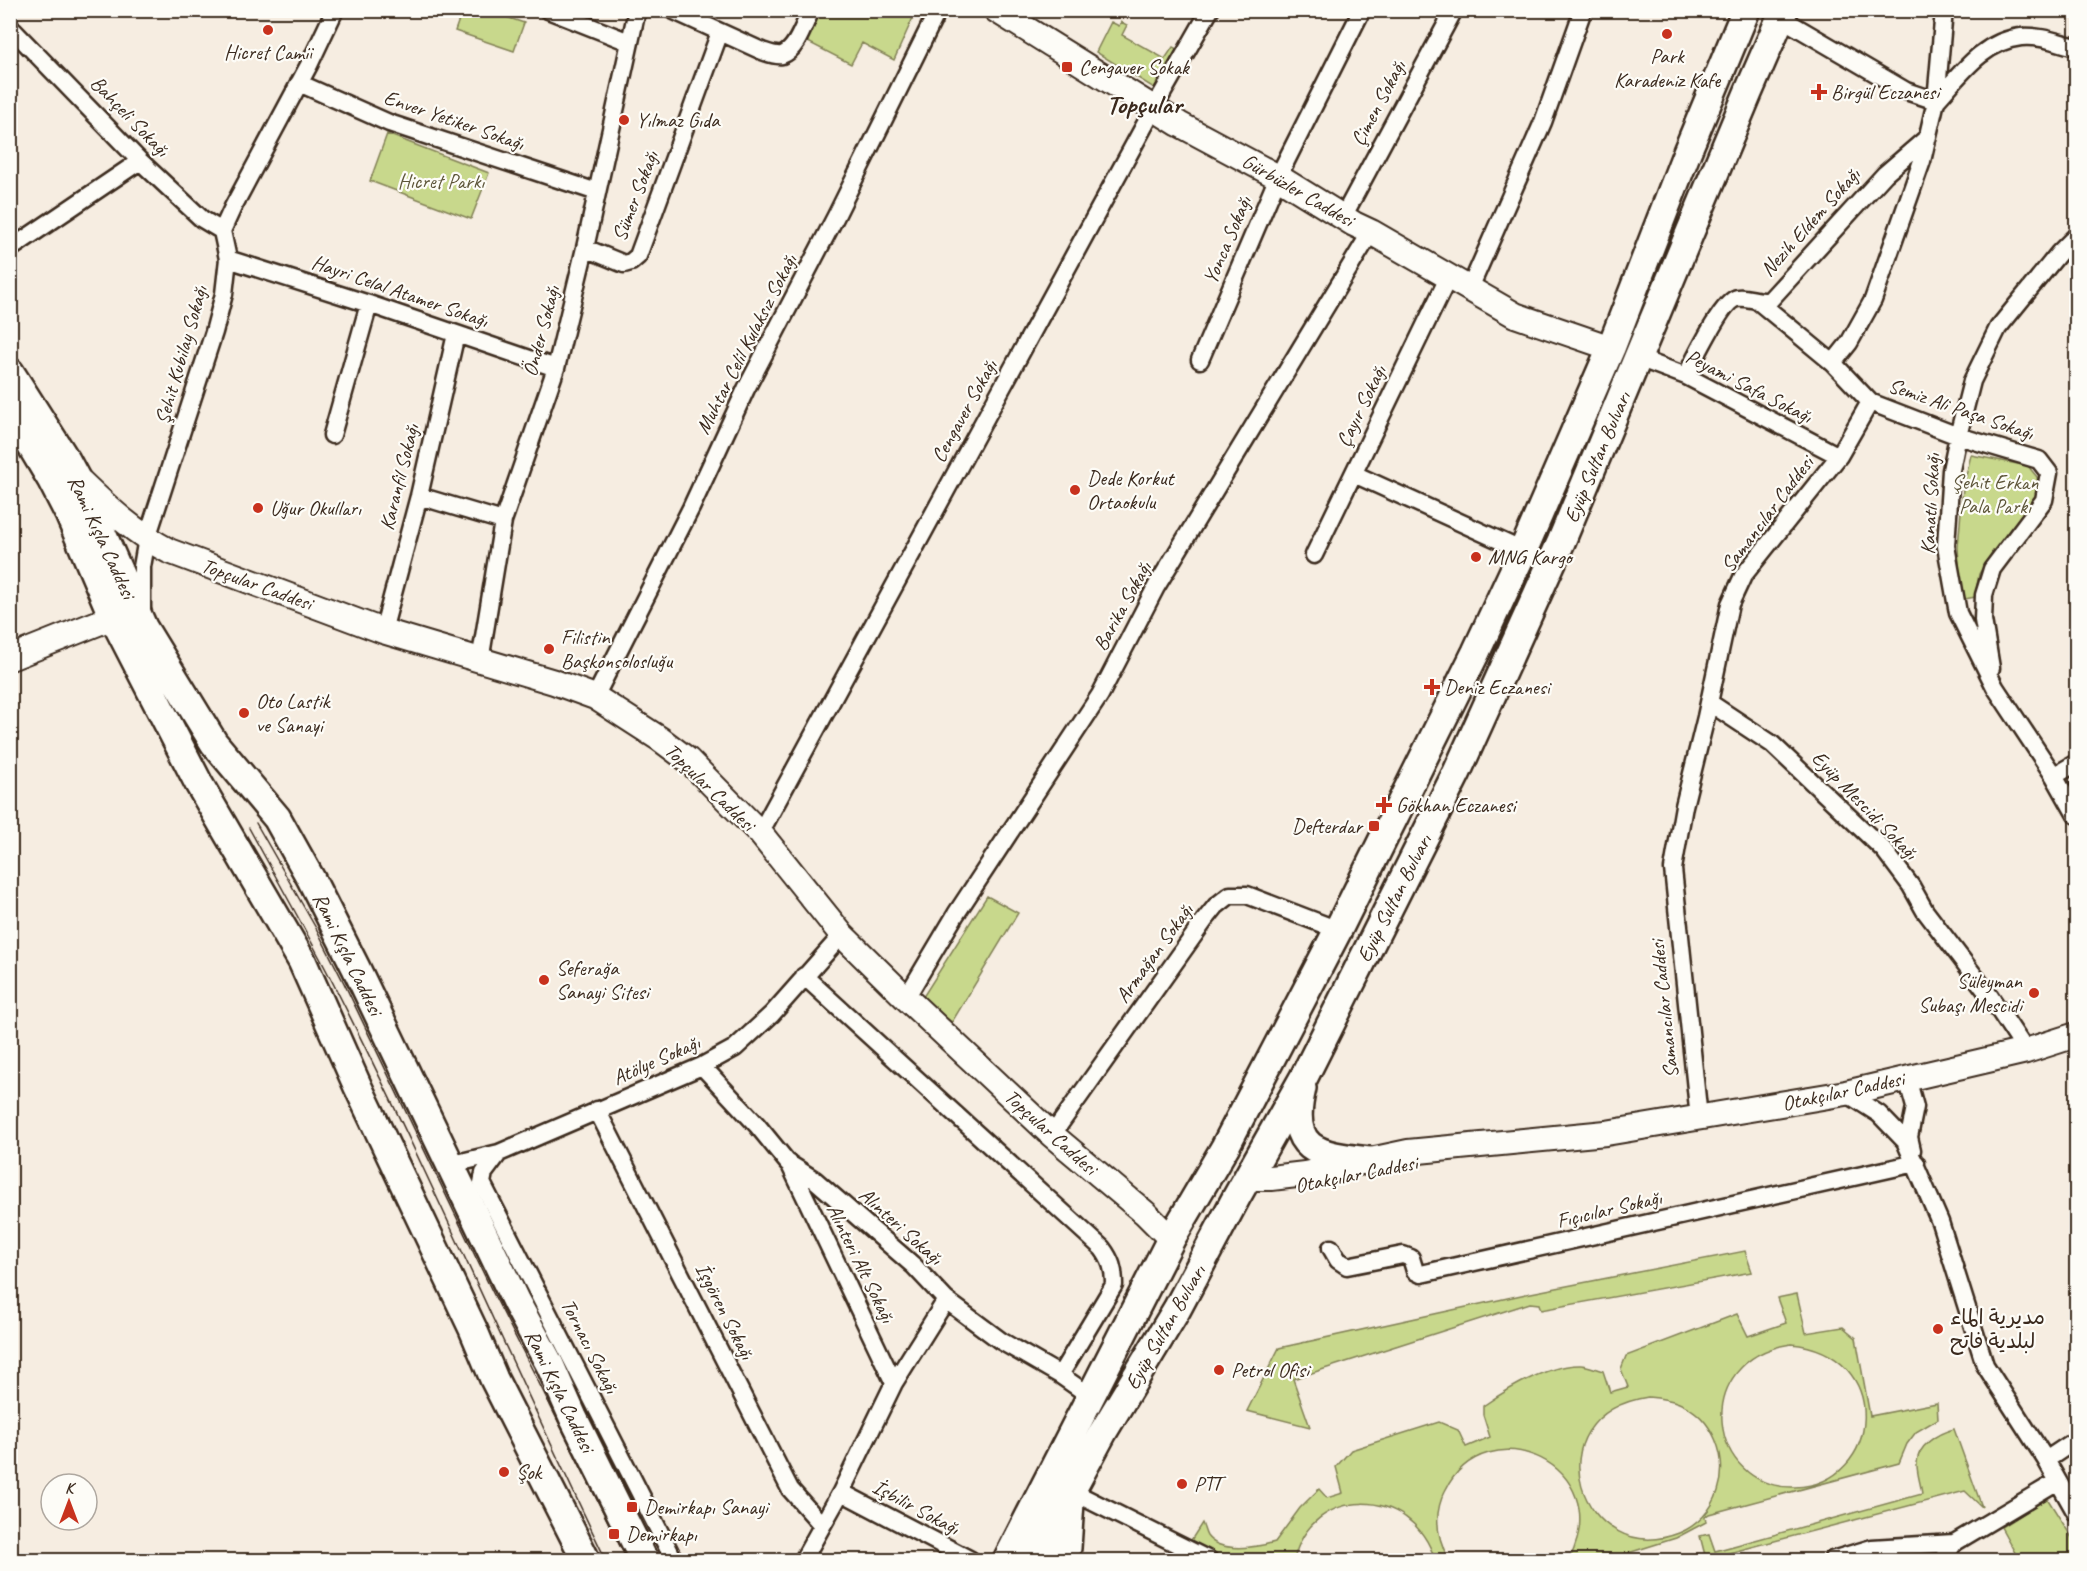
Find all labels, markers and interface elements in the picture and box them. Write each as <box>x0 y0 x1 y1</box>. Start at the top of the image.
marker: Hicret Camii <box>261 23 275 37</box>
marker: Park Karadeniz Kafe <box>1660 27 1674 41</box>
place label: Hicret Camii <box>224 39 315 65</box>
place label: Park Karadeniz Kafe <box>1614 43 1721 93</box>
place label: Cengaver Sokak <box>1079 54 1190 80</box>
street label: Çimen Sokağı <box>1345 55 1412 150</box>
marker: Cengaver Sokak <box>1060 60 1074 74</box>
street label: Bahçeli Sokağı <box>85 70 176 163</box>
place label: Birgül Eczanesi <box>1831 79 1942 105</box>
street label: Enver Yetiker Sokağı <box>381 84 528 156</box>
marker: Birgül Eczanesi <box>1812 85 1826 99</box>
district label: Topçular <box>1106 87 1185 121</box>
place label: Yılmaz Gıda <box>636 107 721 133</box>
marker: Yılmaz Gıda <box>617 113 631 127</box>
street label: Sümer Sokağı <box>606 146 664 245</box>
street label: Gürbüzler Caddesi <box>1237 148 1361 234</box>
street label: Nezih Eldem Sokağı <box>1754 161 1866 282</box>
park label: Hicret Parkı <box>398 168 485 194</box>
street label: Yonca Sokağı <box>1197 191 1258 288</box>
street label: Hayri Celal Atamer Sokağı <box>308 249 493 334</box>
street label: Muhtar Celil Kulaksız Sokağı <box>689 249 803 438</box>
street label: Şehit Kubilay Sokağı <box>149 282 213 427</box>
street label: Önder Sokağı <box>516 282 566 379</box>
street label: Peyami Safa Sokağı <box>1682 343 1817 429</box>
street label: Cengaver Sokağı <box>925 354 1003 467</box>
street label: Çayır Sokağı <box>1330 360 1392 451</box>
street label: Semiz Ali Paşa Sokağı <box>1885 372 2038 446</box>
street label: Eyüp Sultan Bulvarı <box>1558 387 1637 526</box>
street label: Karanfil Sokağı <box>373 420 425 533</box>
street label: Samancılar Caddesi <box>1715 448 1821 577</box>
street label: Kanatlı Sokağı <box>1914 452 1946 555</box>
place label: Dede Korkut Ortaokulu <box>1087 465 1175 515</box>
park label: Şehit Erkan Pala Parkı <box>1951 469 2039 519</box>
street label: Rami Kışla Caddesi <box>62 471 143 606</box>
marker: Dede Korkut Ortaokulu <box>1068 483 1082 497</box>
place label: Uğur Okulları <box>270 495 362 521</box>
marker: Uğur Okulları <box>251 501 265 515</box>
place label: MNG Kargo <box>1488 544 1574 570</box>
marker: MNG Kargo <box>1469 550 1483 564</box>
street label: Topçular Caddesi <box>198 552 319 617</box>
street label: Barika Sokağı <box>1087 556 1158 655</box>
place label: Filistin Başkonsolosluğu <box>561 624 673 674</box>
marker: Filistin Başkonsolosluğu <box>542 642 556 656</box>
place label: Deniz Eczanesi <box>1444 674 1553 700</box>
marker: Deniz Eczanesi <box>1425 680 1439 694</box>
place label: Oto Lastik ve Sanayi <box>256 688 332 738</box>
marker: Oto Lastik ve Sanayi <box>237 706 251 720</box>
street label: Topçular Caddesi <box>659 737 763 839</box>
street label: Eyüp Mescidi Sokağı <box>1806 745 1924 866</box>
place label: Gökhan Eczanesi <box>1396 792 1519 818</box>
marker: Gökhan Eczanesi <box>1377 798 1391 812</box>
place label: Defterdar <box>1292 813 1363 839</box>
marker: Defterdar <box>1367 819 1381 833</box>
street label: Eyüp Sultan Bulvarı <box>1351 829 1438 966</box>
street label: Rami Kışla Caddesi <box>307 889 390 1022</box>
street label: Armağan Sokağı <box>1109 897 1199 1008</box>
street label: Samancılar Caddesi <box>1644 936 1684 1079</box>
place label: Seferağa Sanayi Sitesi <box>556 955 652 1005</box>
place label: Süleyman Subaşı Mescidi <box>1918 968 2025 1018</box>
marker: Seferağa Sanayi Sitesi <box>537 973 551 987</box>
marker: Süleyman Subaşı Mescidi <box>2027 986 2041 1000</box>
street label: Atölye Sokağı <box>608 1029 705 1091</box>
street label: Otakçılar Caddesi <box>1780 1065 1909 1117</box>
street label: Topçular Caddesi <box>999 1084 1105 1183</box>
street label: Otakçılar Caddesi <box>1293 1149 1422 1199</box>
street label: Alınteri Sokağı <box>854 1182 949 1271</box>
street label: Fıçıcılar Sokağı <box>1554 1184 1665 1234</box>
street label: Alınteri Alt Sokağı <box>821 1199 901 1328</box>
street label: İşgören Sokağı <box>690 1258 761 1364</box>
street label: Eyüp Sultan Bulvarı <box>1119 1259 1212 1394</box>
street label: Tornacı Sokağı <box>555 1295 625 1398</box>
place label: مديرية الماء لبلدية فاتح <box>1950 1304 2045 1355</box>
marker: مديرية الماء لبلدية فاتح <box>1931 1322 1945 1336</box>
street label: Rami Kışla Caddesi <box>519 1326 602 1459</box>
place label: Petrol Ofisi <box>1231 1357 1312 1383</box>
marker: Petrol Ofisi <box>1212 1363 1226 1377</box>
place label: Şok <box>516 1459 544 1485</box>
marker: Şok <box>497 1465 511 1479</box>
place label: PTT <box>1194 1471 1227 1497</box>
north arrow <box>39 1472 99 1532</box>
street label: İşbilir Sokağı <box>868 1473 965 1541</box>
marker: PTT <box>1175 1477 1189 1491</box>
text: K <box>65 1478 77 1498</box>
place label: Demirkapı Sanayi <box>644 1494 771 1520</box>
marker: Demirkapı Sanayi <box>625 1500 639 1514</box>
place label: Demirkapı <box>626 1521 698 1547</box>
marker: Demirkapı <box>607 1527 621 1541</box>

